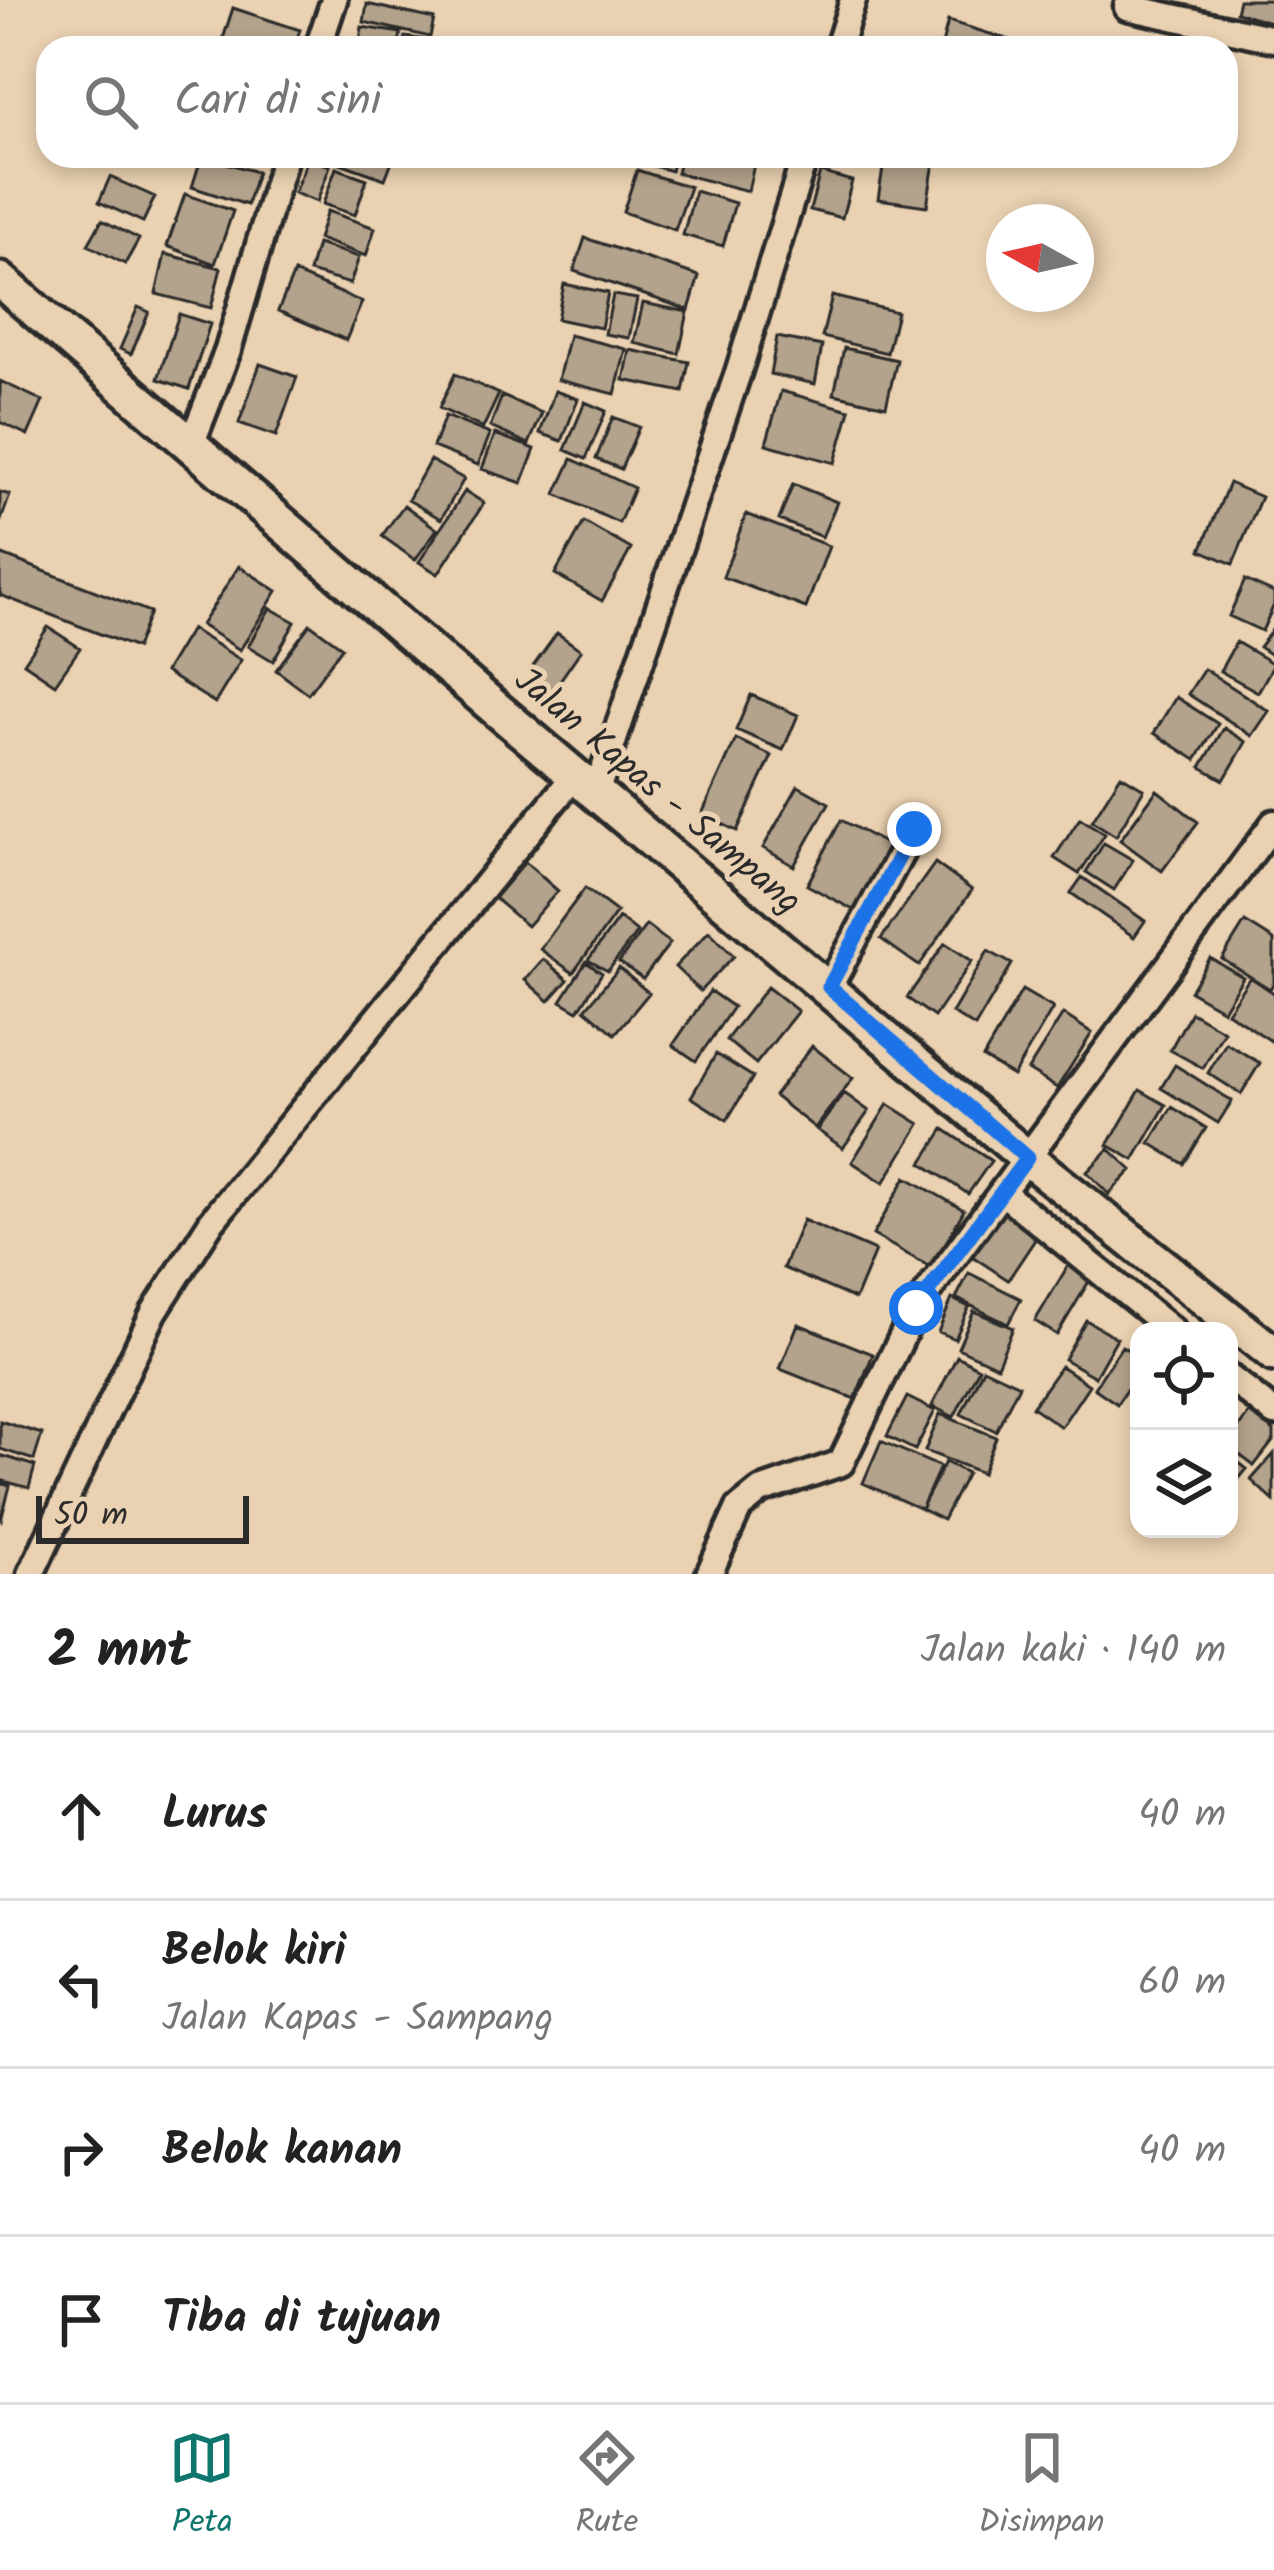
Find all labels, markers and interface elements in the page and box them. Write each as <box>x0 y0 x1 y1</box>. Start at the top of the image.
search box <box>36 36 1238 168</box>
text: Cari di sini <box>174 66 382 138</box>
icon: search <box>78 69 144 135</box>
north arrow <box>986 204 1094 312</box>
street label: Jalan Kapas - Sampang <box>500 654 814 930</box>
route end <box>887 802 941 856</box>
route start <box>889 1281 943 1335</box>
map controls <box>1130 1322 1238 1538</box>
button: locate <box>1130 1322 1238 1430</box>
button: layers <box>1130 1430 1238 1538</box>
scale bar <box>36 1490 249 1543</box>
text: 50 m <box>54 1490 128 1543</box>
text: 2 mnt <box>48 1612 190 1693</box>
text: Jalan kaki · 140 m <box>921 1621 1226 1683</box>
text: Lurus <box>162 1780 268 1852</box>
icon: ahead <box>48 1783 114 1849</box>
text: 40 m <box>1138 1785 1226 1847</box>
text: Belok kiri <box>162 1917 346 1989</box>
icon: left <box>48 1951 114 2017</box>
text: 60 m <box>1138 1953 1226 2015</box>
text: Jalan Kapas - Sampang <box>162 1989 553 2051</box>
text: Belok kanan <box>162 2116 402 2188</box>
icon: right <box>48 2119 114 2185</box>
text: 40 m <box>1138 2121 1226 2183</box>
text: Tiba di tujuan <box>162 2284 441 2356</box>
icon: arrive <box>48 2287 114 2353</box>
tab: Peta <box>169 2425 235 2550</box>
tab: Rute <box>574 2425 640 2550</box>
tab: Disimpan <box>979 2425 1105 2550</box>

